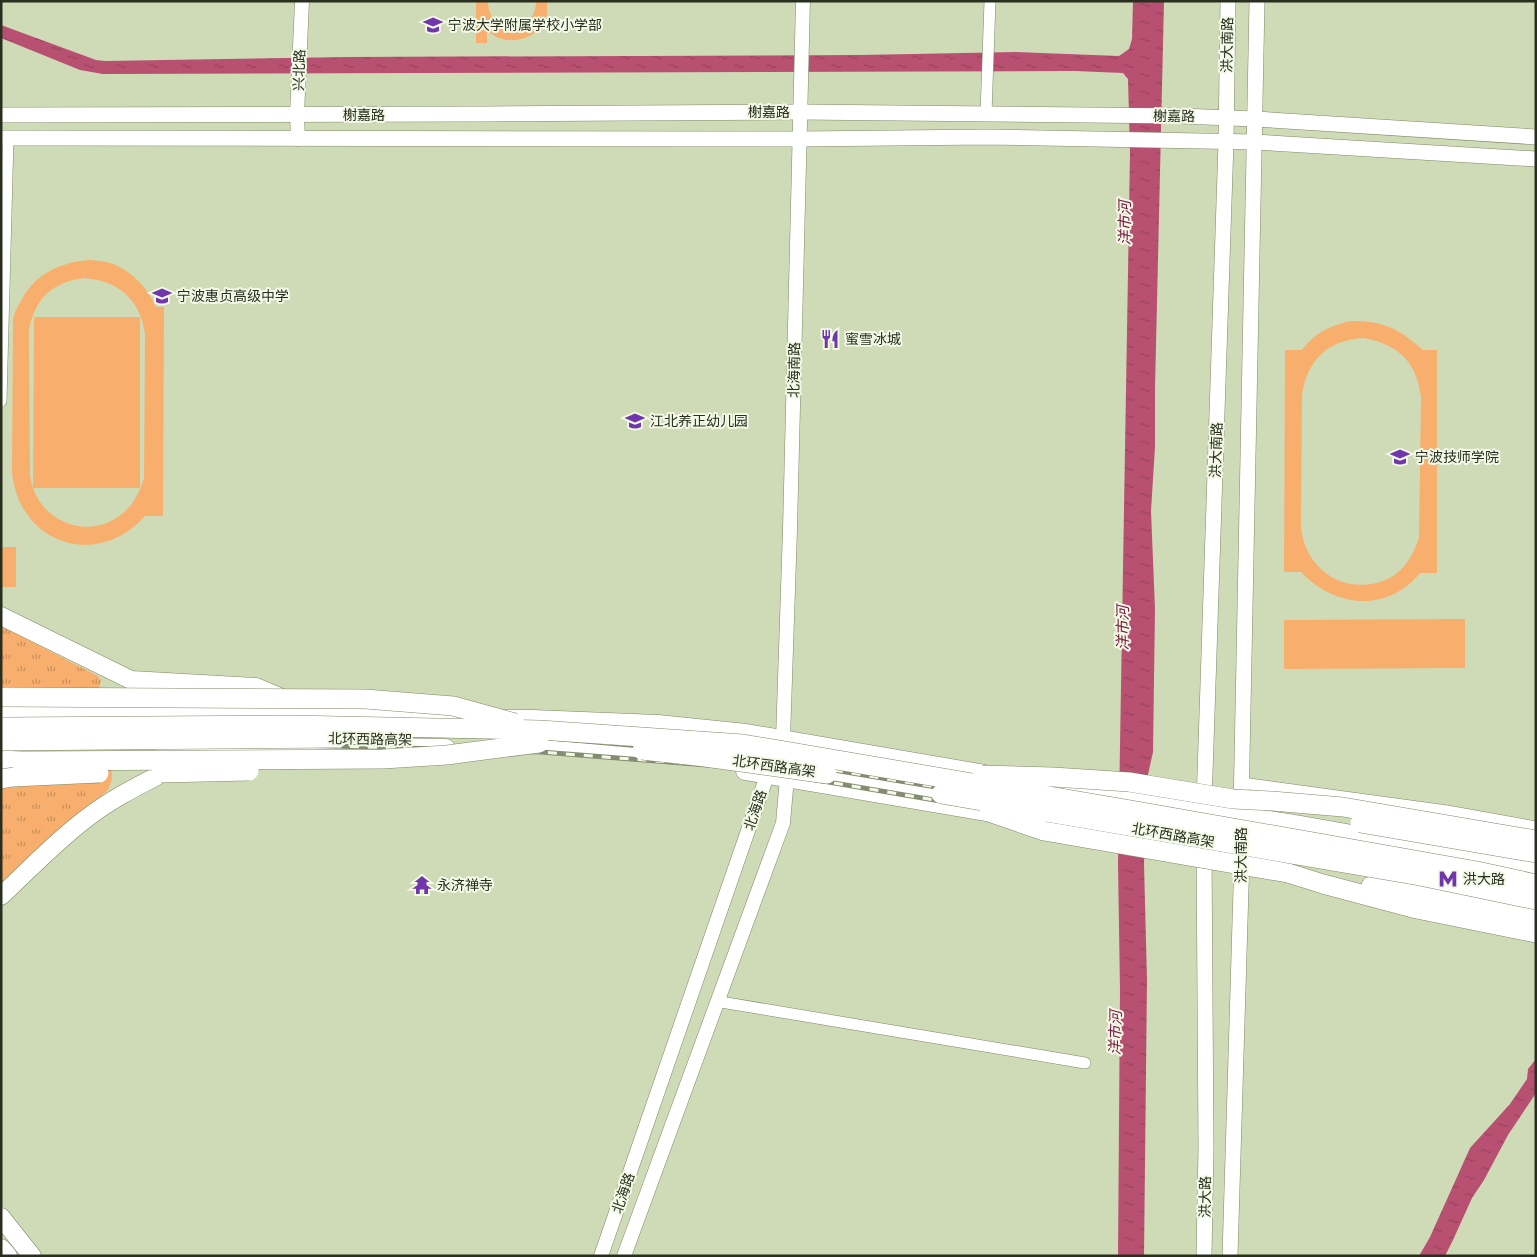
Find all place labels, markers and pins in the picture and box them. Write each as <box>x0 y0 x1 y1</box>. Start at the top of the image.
school or university icon: 宁波大学附属学校小学部 <box>422 14 444 36</box>
place label: 宁波大学附属学校小学部 <box>448 17 602 33</box>
school or university icon: 宁波惠贞高级中学 <box>151 285 173 307</box>
place label: 宁波惠贞高级中学 <box>177 288 289 304</box>
restaurant icon: 蜜雪冰城 <box>819 328 841 350</box>
place label: 蜜雪冰城 <box>845 331 901 347</box>
school or university icon: 江北养正幼儿园 <box>624 410 646 432</box>
place label: 江北养正幼儿园 <box>650 413 748 429</box>
school or university icon: 宁波技师学院 <box>1389 446 1411 468</box>
place label: 宁波技师学院 <box>1415 449 1499 465</box>
metro station icon: 洪大路 <box>1437 868 1459 890</box>
place label: 洪大路 <box>1463 871 1505 887</box>
temple icon: 永济禅寺 <box>411 874 433 896</box>
place label: 永济禅寺 <box>437 877 493 893</box>

